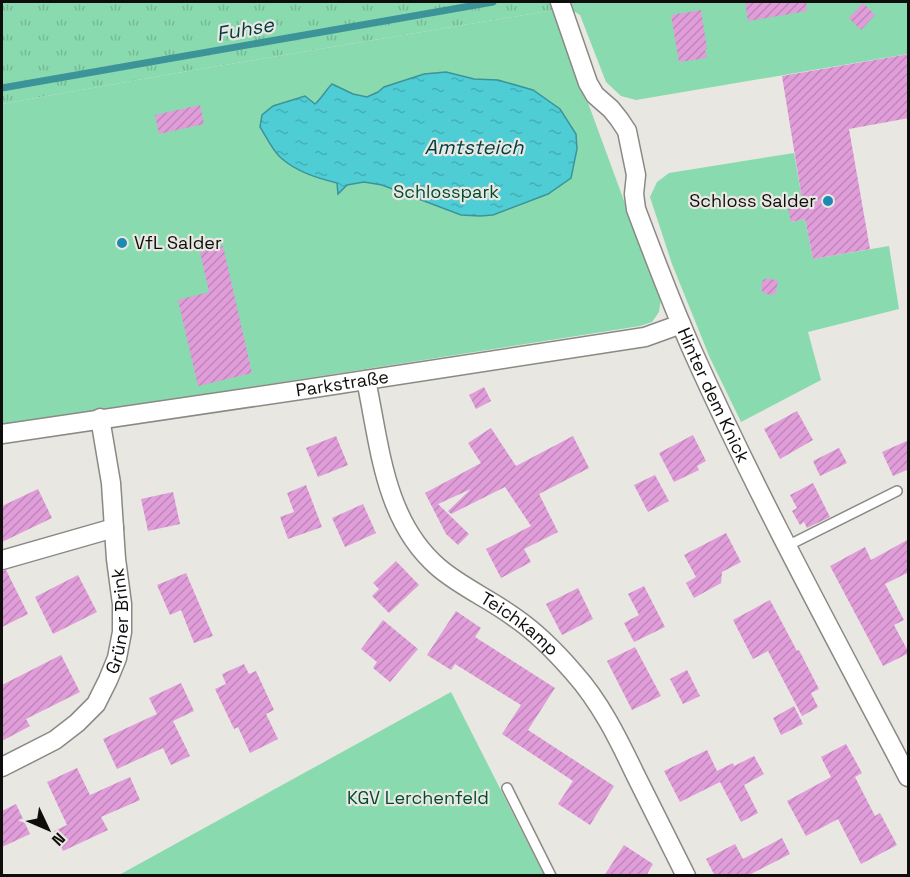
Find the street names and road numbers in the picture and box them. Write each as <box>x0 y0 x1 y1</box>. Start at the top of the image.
street label: Hinter dem Knick <box>673 324 755 467</box>
street label: Parkstraße <box>294 365 390 402</box>
street label: Grüner Brink <box>100 566 133 677</box>
street label: Teichkamp <box>477 586 564 660</box>

